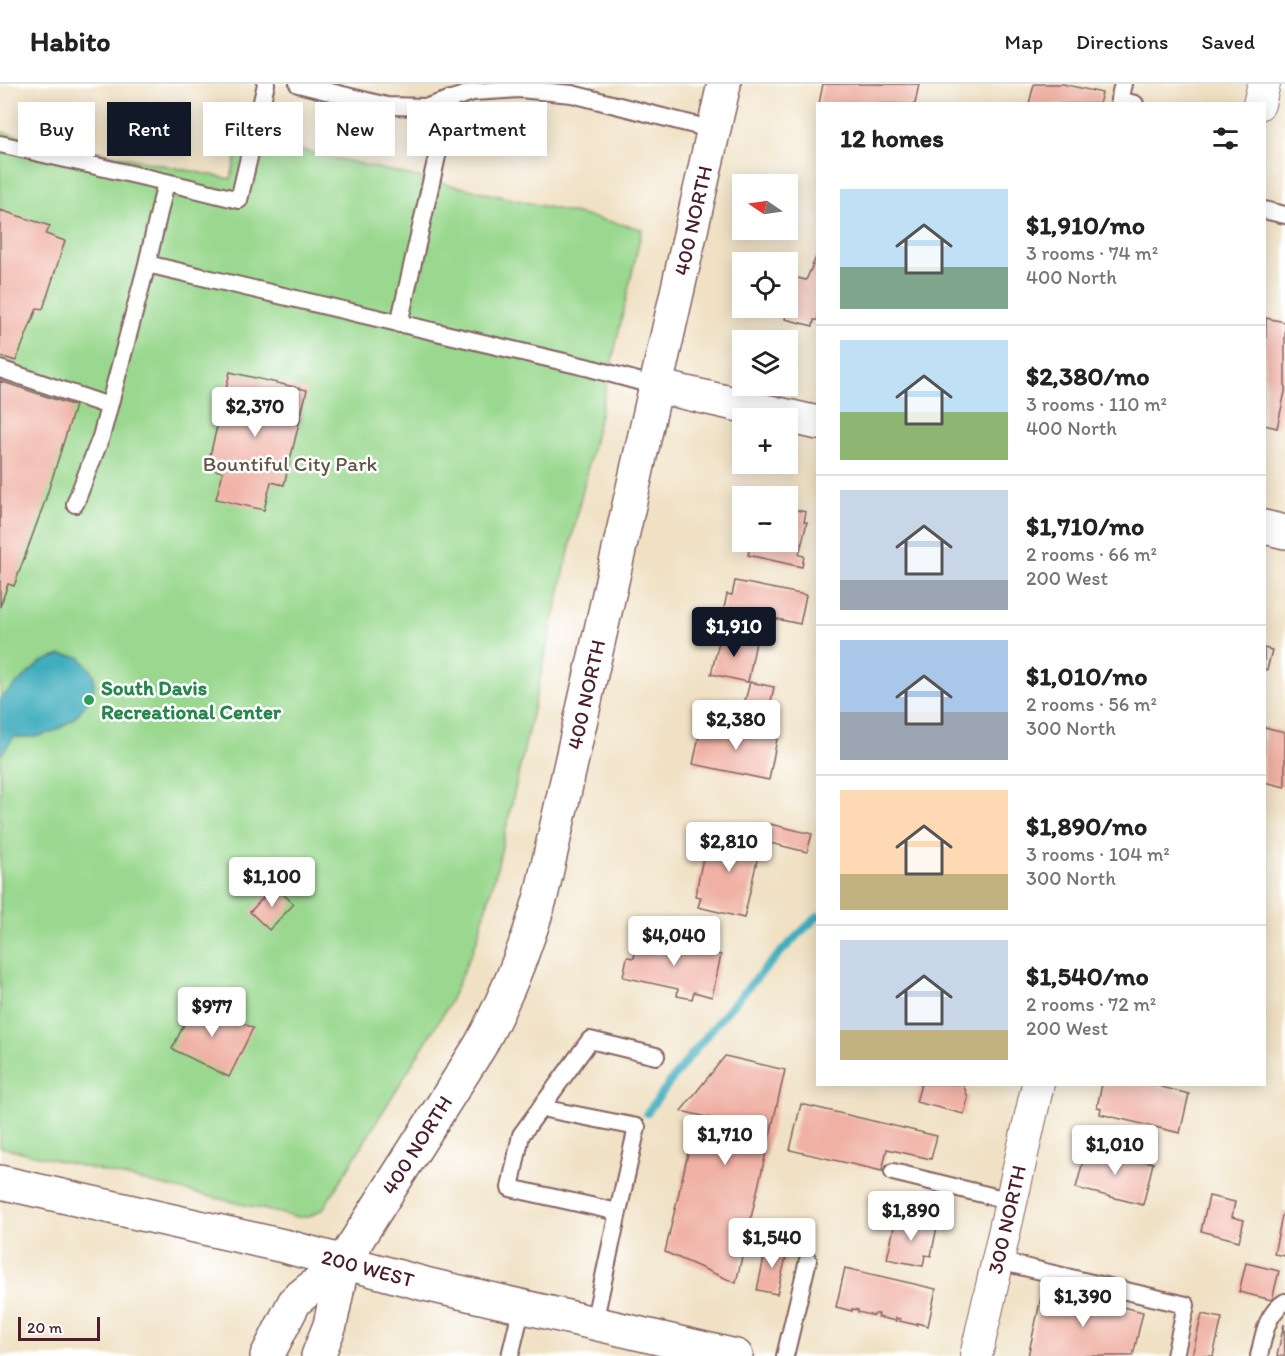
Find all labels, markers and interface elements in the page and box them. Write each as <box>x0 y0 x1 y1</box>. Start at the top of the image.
text: Habito <box>30 24 110 58</box>
text: Map <box>1005 29 1043 54</box>
text: Directions <box>1076 29 1168 54</box>
text: Saved <box>1201 29 1255 54</box>
chip: Buy <box>18 102 95 156</box>
chip: Rent <box>107 102 191 156</box>
chip: Filters <box>203 102 303 156</box>
chip: New <box>315 102 395 156</box>
chip: Apartment <box>407 102 547 156</box>
text: 12 homes <box>840 122 944 154</box>
icon: filters <box>1209 122 1242 155</box>
street label: 400 NORTH <box>668 163 717 278</box>
north arrow <box>732 174 798 240</box>
map controls <box>732 174 798 552</box>
text: $1,910/mo <box>1026 209 1145 241</box>
icon: home <box>888 213 960 285</box>
text: 3 rooms · 74 m² <box>1026 241 1158 265</box>
button: locate <box>732 252 798 318</box>
text: 400 North <box>1026 265 1117 289</box>
button: layers <box>732 330 798 396</box>
text: $2,380/mo <box>1026 360 1149 392</box>
icon: home <box>888 364 960 436</box>
pin: $2,370 <box>206 387 304 438</box>
text: 3 rooms · 110 m² <box>1026 392 1167 416</box>
text: $2,370 <box>226 394 284 418</box>
button: + <box>732 408 798 474</box>
text: 400 North <box>1026 416 1117 440</box>
park label: Bountiful City Park <box>203 451 377 476</box>
button: − <box>732 486 798 552</box>
text: $1,710/mo <box>1026 510 1144 542</box>
icon: home <box>888 514 960 586</box>
text: 2 rooms · 66 m² <box>1026 542 1157 566</box>
text: 200 West <box>1026 566 1108 590</box>
pin: $1,910 <box>685 607 783 658</box>
text: $1,910 <box>706 614 762 638</box>
street label: 400 NORTH <box>561 637 610 752</box>
text: $1,010/mo <box>1026 660 1148 692</box>
icon: home <box>888 664 960 736</box>
place label: South Davis Recreational Center <box>101 675 282 724</box>
text: 2 rooms · 56 m² <box>1026 692 1157 716</box>
marker: South Davis Recreational Center <box>82 693 96 707</box>
pin: $2,380 <box>687 700 785 751</box>
text: $2,380 <box>706 707 766 731</box>
text: 300 North <box>1026 716 1116 740</box>
text: $1,890/mo <box>1026 810 1147 842</box>
icon: home <box>888 814 960 886</box>
pin: $2,810 <box>680 822 778 873</box>
text: $2,810 <box>700 829 758 853</box>
text: 3 rooms · 104 m² <box>1026 842 1170 866</box>
pin: $1,100 <box>223 857 321 908</box>
text: $1,100 <box>243 864 301 888</box>
text: 300 North <box>1026 866 1116 890</box>
pin: $4,040 <box>625 916 723 967</box>
text: $4,040 <box>642 923 706 947</box>
text: $1,540/mo <box>1026 960 1149 992</box>
icon: home <box>888 964 960 1036</box>
pin: $977 <box>176 987 248 1038</box>
text: 2 rooms · 72 m² <box>1026 992 1156 1016</box>
text: $977 <box>192 994 232 1018</box>
text: 200 West <box>1026 1016 1108 1040</box>
street label: 400 NORTH <box>376 1091 457 1199</box>
pin: $1,710 <box>676 1115 774 1166</box>
text: $1,710 <box>697 1122 753 1146</box>
pin: $1,010 <box>1066 1125 1164 1176</box>
text: $1,010 <box>1086 1132 1144 1156</box>
street label: 300 NORTH <box>982 1163 1031 1276</box>
pin: $1,890 <box>862 1191 960 1242</box>
text: $1,890 <box>882 1198 940 1222</box>
pin: $1,540 <box>723 1218 821 1269</box>
text: $1,540 <box>743 1225 802 1249</box>
street label: 200 WEST <box>319 1244 417 1293</box>
pin: $1,390 <box>1034 1277 1132 1328</box>
text: $1,390 <box>1054 1284 1112 1308</box>
scale bar <box>18 1314 100 1342</box>
text: 20 m <box>27 1318 62 1337</box>

